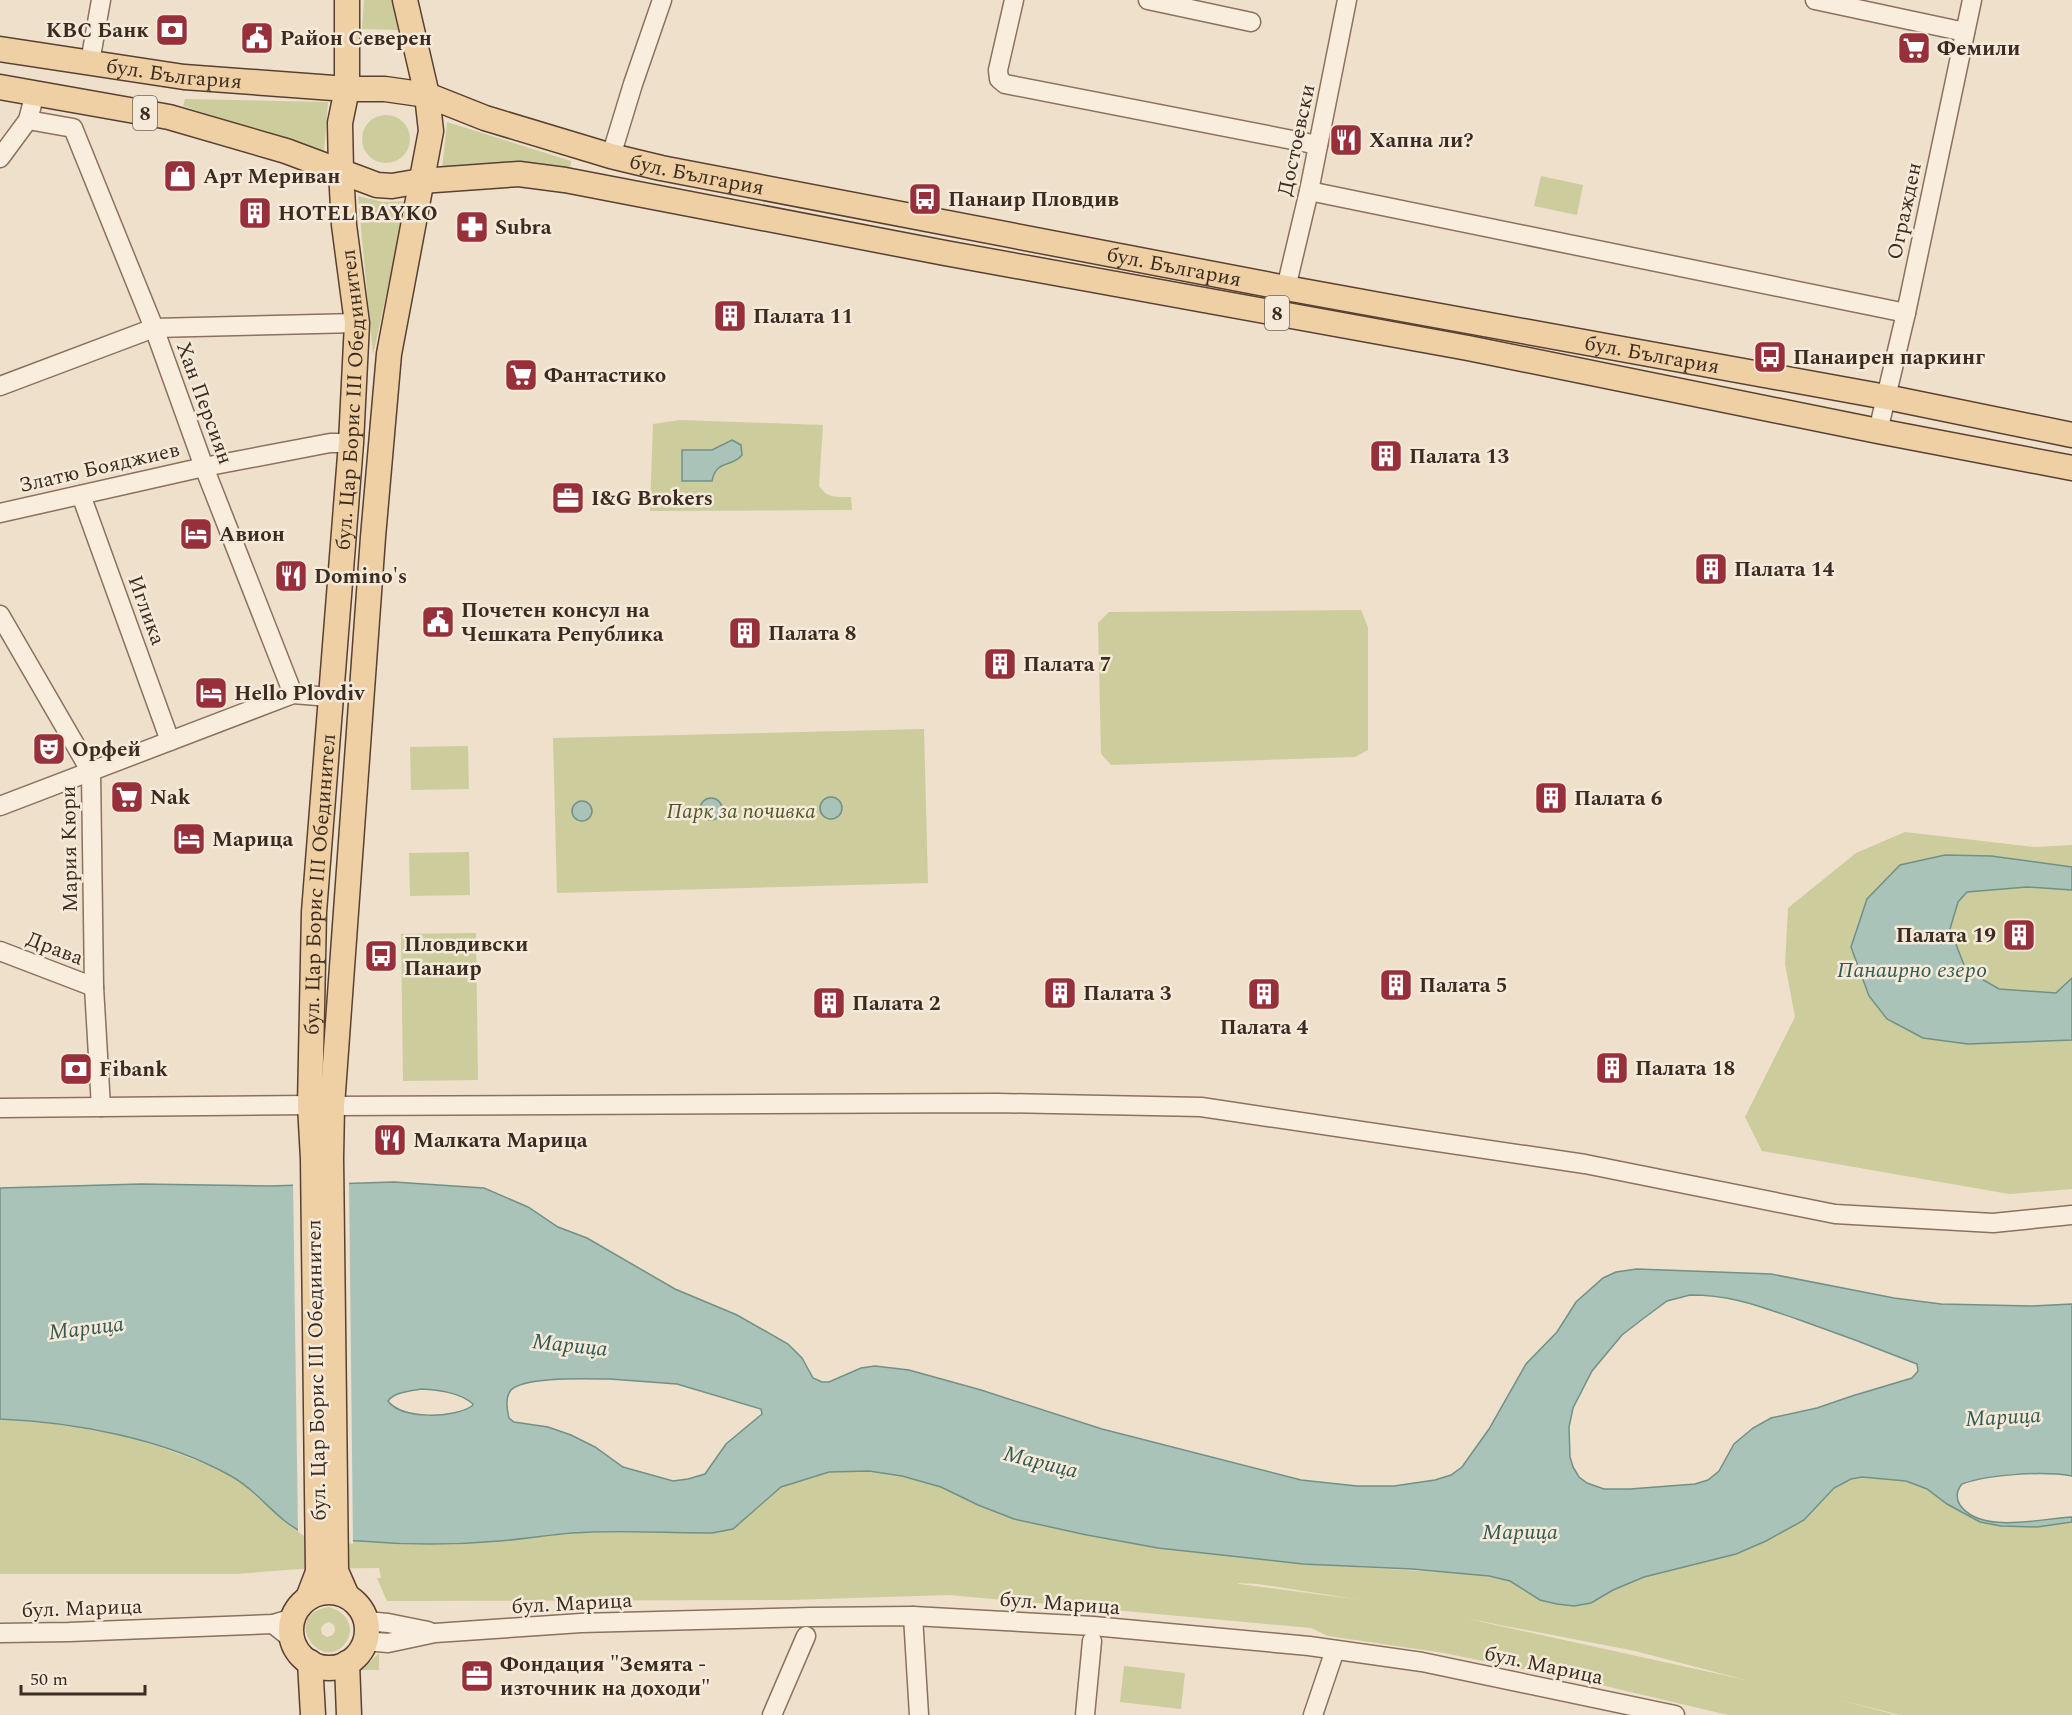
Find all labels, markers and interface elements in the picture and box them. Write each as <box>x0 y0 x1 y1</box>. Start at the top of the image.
bank icon: КВС Банк <box>154 12 190 48</box>
place label: КВС Банк <box>46 15 149 47</box>
public building icon: Район Северен <box>239 20 275 56</box>
place label: Район Северен <box>280 23 432 55</box>
supermarket icon: Фемили <box>1896 30 1932 66</box>
place label: Фемили <box>1937 33 2020 65</box>
street label: бул. България <box>104 50 243 98</box>
street label: Достоевски <box>1270 81 1324 199</box>
road number: 8 <box>133 96 157 130</box>
restaurant icon: Хапна ли? <box>1328 122 1364 158</box>
place label: Хапна ли? <box>1369 125 1473 157</box>
street label: бул. България <box>626 146 767 204</box>
shop icon: Арт Мериван <box>162 158 198 194</box>
street label: Огражден <box>1879 160 1931 263</box>
place label: Арт Мериван <box>203 161 340 193</box>
bus stop icon: Панаир Пловдив <box>907 181 943 217</box>
place label: Панаир Пловдив <box>948 184 1119 216</box>
building icon: HOTEL BAYKO <box>237 195 273 231</box>
place label: HOTEL BAYKO <box>278 198 437 230</box>
pharmacy icon: Subra <box>454 209 490 245</box>
place label: Subra <box>495 212 552 244</box>
street label: бул. България <box>1104 239 1244 296</box>
street label: бул. Цар Борис III Обединител <box>328 247 374 551</box>
road number: 8 <box>1265 296 1289 330</box>
building icon: Палата 11 <box>712 298 748 334</box>
place label: Палата 11 <box>753 301 853 333</box>
street label: бул. България <box>1582 328 1722 383</box>
street label: Хан Персиян <box>167 338 241 469</box>
bus stop icon: Панаирен паркинг <box>1752 339 1788 375</box>
place label: Панаирен паркинг <box>1793 342 1985 374</box>
supermarket icon: Фантастико <box>503 357 539 393</box>
place label: Фантастико <box>544 360 666 392</box>
street label: Златю Бояджиев <box>16 434 183 502</box>
building icon: Палата 13 <box>1368 438 1404 474</box>
place label: Палата 13 <box>1409 441 1510 473</box>
office icon: I&G Brokers <box>550 480 586 516</box>
place label: I&G Brokers <box>591 483 713 515</box>
hotel icon: Авион <box>178 516 214 552</box>
place label: Авион <box>219 519 285 551</box>
building icon: Палата 14 <box>1693 551 1729 587</box>
place label: Палата 14 <box>1734 554 1835 586</box>
restaurant icon: Domino's <box>273 558 309 594</box>
place label: Domino's <box>314 561 407 593</box>
street label: Иглика <box>119 571 174 650</box>
place label: Почетен консул на Чешката Република <box>461 595 664 651</box>
public building icon: Почетен консул на Чешката Република <box>420 604 456 640</box>
building icon: Палата 8 <box>727 615 763 651</box>
place label: Палата 8 <box>768 618 857 650</box>
building icon: Палата 7 <box>982 646 1018 682</box>
place label: Палата 7 <box>1023 649 1112 681</box>
hotel icon: Hello Plovdiv <box>193 675 229 711</box>
place label: Hello Plovdiv <box>234 678 365 710</box>
theatre icon: Орфей <box>31 731 67 767</box>
street label: бул. Цар Борис III Обединител <box>296 733 345 1035</box>
place label: Орфей <box>72 734 141 766</box>
supermarket icon: Nak <box>109 779 145 815</box>
building icon: Палата 6 <box>1533 780 1569 816</box>
place label: Nak <box>150 782 191 814</box>
place label: Палата 6 <box>1574 783 1663 815</box>
street label: Мария Кюри <box>53 785 87 913</box>
park label: Парк за почивка <box>666 796 816 828</box>
hotel icon: Марица <box>171 821 207 857</box>
place label: Марица <box>212 824 293 856</box>
building icon: Палата 19 <box>2001 917 2037 953</box>
place label: Палата 19 <box>1896 920 1996 952</box>
street label: Драва <box>21 923 89 975</box>
place label: Пловдивски Панаир <box>404 929 528 985</box>
bus stop icon: Пловдивски Панаир <box>363 938 399 974</box>
water label: Панаирно езеро <box>1837 954 1987 987</box>
building icon: Палата 5 <box>1378 967 1414 1003</box>
place label: Палата 5 <box>1419 970 1508 1002</box>
building icon: Палата 3 <box>1042 975 1078 1011</box>
building icon: Палата 4 <box>1246 976 1282 1012</box>
place label: Палата 3 <box>1083 978 1172 1010</box>
building icon: Палата 2 <box>811 985 847 1021</box>
place label: Палата 2 <box>852 988 941 1020</box>
place label: Палата 4 <box>1220 1012 1309 1044</box>
building icon: Палата 18 <box>1594 1050 1630 1086</box>
bank icon: Fibank <box>58 1051 94 1087</box>
place label: Палата 18 <box>1635 1053 1735 1085</box>
place label: Fibank <box>99 1054 168 1086</box>
restaurant icon: Малката Марица <box>372 1122 408 1158</box>
place label: Малката Марица <box>413 1125 588 1157</box>
street label: бул. Цар Борис III Обединител <box>298 1219 336 1521</box>
water label: Марица <box>47 1307 126 1349</box>
water label: Марица <box>530 1325 609 1366</box>
water label: Марица <box>1964 1399 2042 1436</box>
water label: Марица <box>1000 1437 1081 1488</box>
water label: Марица <box>1482 1516 1558 1549</box>
street label: бул. Марица <box>999 1584 1122 1624</box>
street label: бул. Марица <box>511 1585 634 1623</box>
street label: бул. Марица <box>21 1591 144 1627</box>
street label: бул. Марица <box>1481 1638 1607 1694</box>
place label: Фондация "Земята - източник на доходи" <box>500 1649 711 1705</box>
scale bar <box>21 1658 146 1696</box>
office icon: Фондация "Земята - източник на доходи" <box>459 1658 495 1694</box>
text: 50 m <box>30 1666 68 1693</box>

